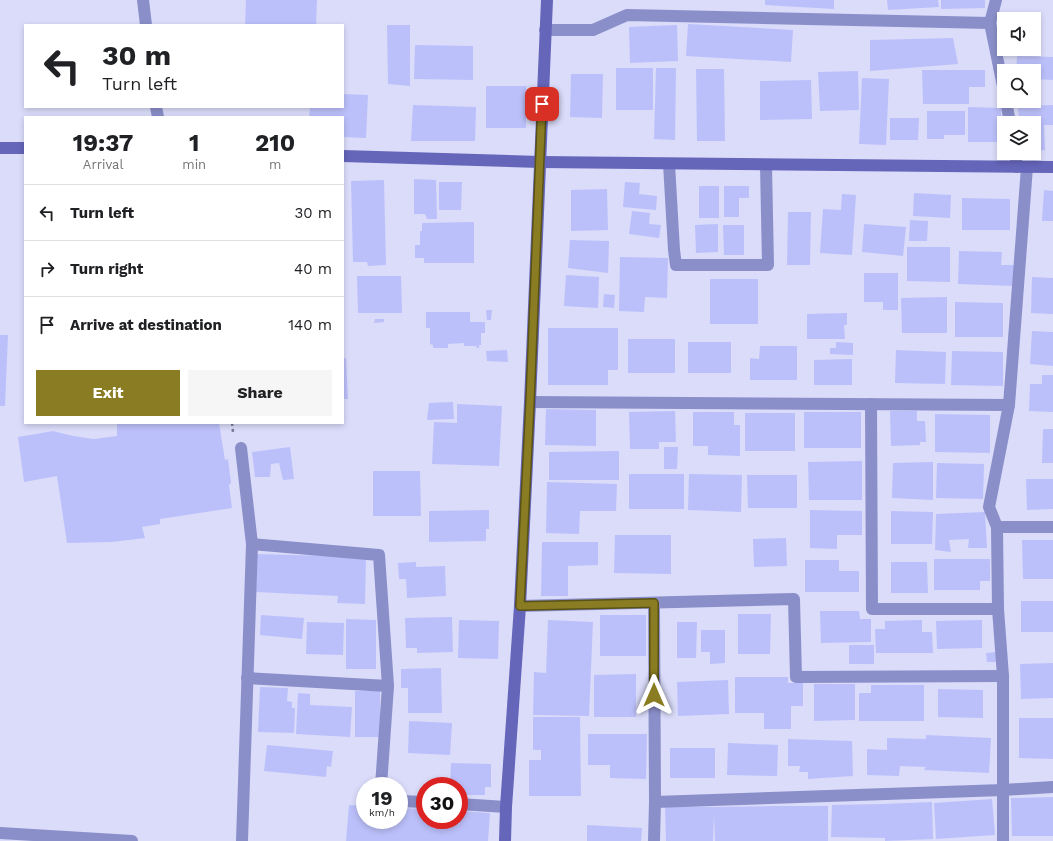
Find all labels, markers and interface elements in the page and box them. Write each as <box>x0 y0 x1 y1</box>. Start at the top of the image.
map controls <box>997 12 1041 160</box>
button: sound <box>997 12 1041 56</box>
text: 30 m <box>102 39 171 72</box>
icon: left <box>36 40 88 92</box>
button: search <box>997 64 1041 108</box>
text: Turn left <box>102 73 177 94</box>
pin <box>525 87 559 121</box>
icon: arrive <box>531 93 553 115</box>
button: layers <box>997 116 1041 160</box>
text: 19:37 <box>73 129 133 157</box>
text: 1 <box>189 129 199 157</box>
text: 210 <box>255 129 295 157</box>
text: Arrival <box>83 157 123 172</box>
text: min <box>182 157 206 172</box>
text: m <box>269 157 281 172</box>
icon: left <box>36 202 58 224</box>
text: Turn left <box>70 204 134 222</box>
text: 30 m <box>295 204 332 222</box>
icon: right <box>36 258 58 280</box>
text: Turn right <box>70 260 143 278</box>
text: 40 m <box>294 260 332 278</box>
icon: arrive <box>36 314 58 336</box>
text: Arrive at destination <box>70 316 222 334</box>
text: 140 m <box>288 316 332 334</box>
button: Exit <box>36 370 180 416</box>
button: Share <box>188 370 332 416</box>
position arrow <box>633 674 675 716</box>
speed limit sign: 30 <box>416 777 468 829</box>
text: 19 <box>372 786 392 810</box>
text: km/h <box>369 807 395 818</box>

